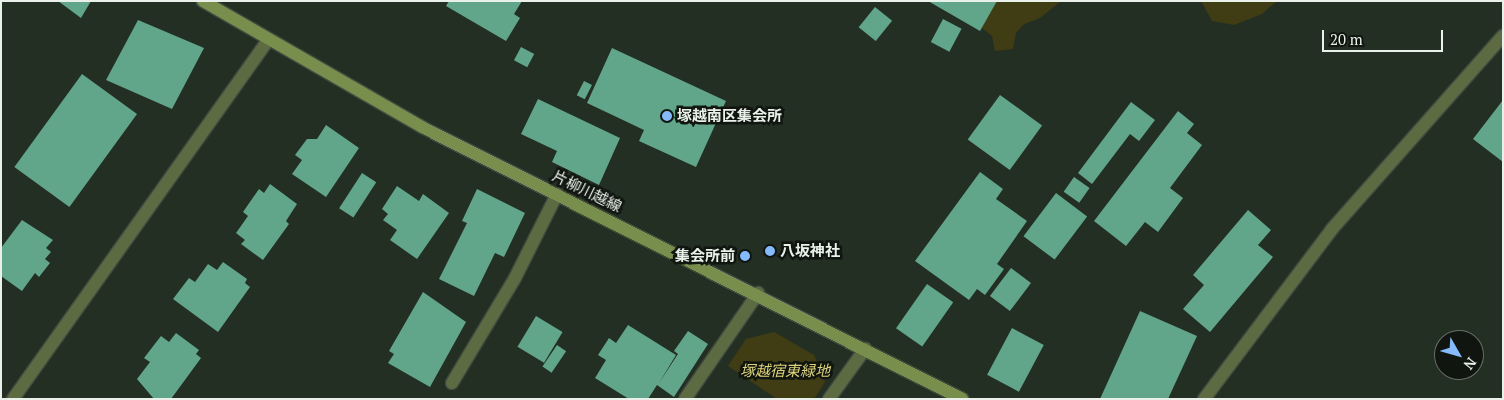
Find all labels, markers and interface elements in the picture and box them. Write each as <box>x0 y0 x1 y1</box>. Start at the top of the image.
scale bar <box>1324 20 1445 52</box>
text: 20 m <box>1330 29 1363 49</box>
place label: 塚越南区集会所 <box>677 107 782 125</box>
marker: 塚越南区集会所 <box>661 110 673 122</box>
street label: 片柳川越線 <box>549 166 625 216</box>
place label: 八坂神社 <box>780 242 840 260</box>
marker: 八坂神社 <box>764 245 776 257</box>
place label: 集会所前 <box>675 247 735 265</box>
marker: 集会所前 <box>739 250 751 262</box>
north arrow <box>1434 330 1484 380</box>
text: N <box>1460 354 1481 374</box>
park label: 塚越宿東緑地 <box>740 362 830 380</box>

